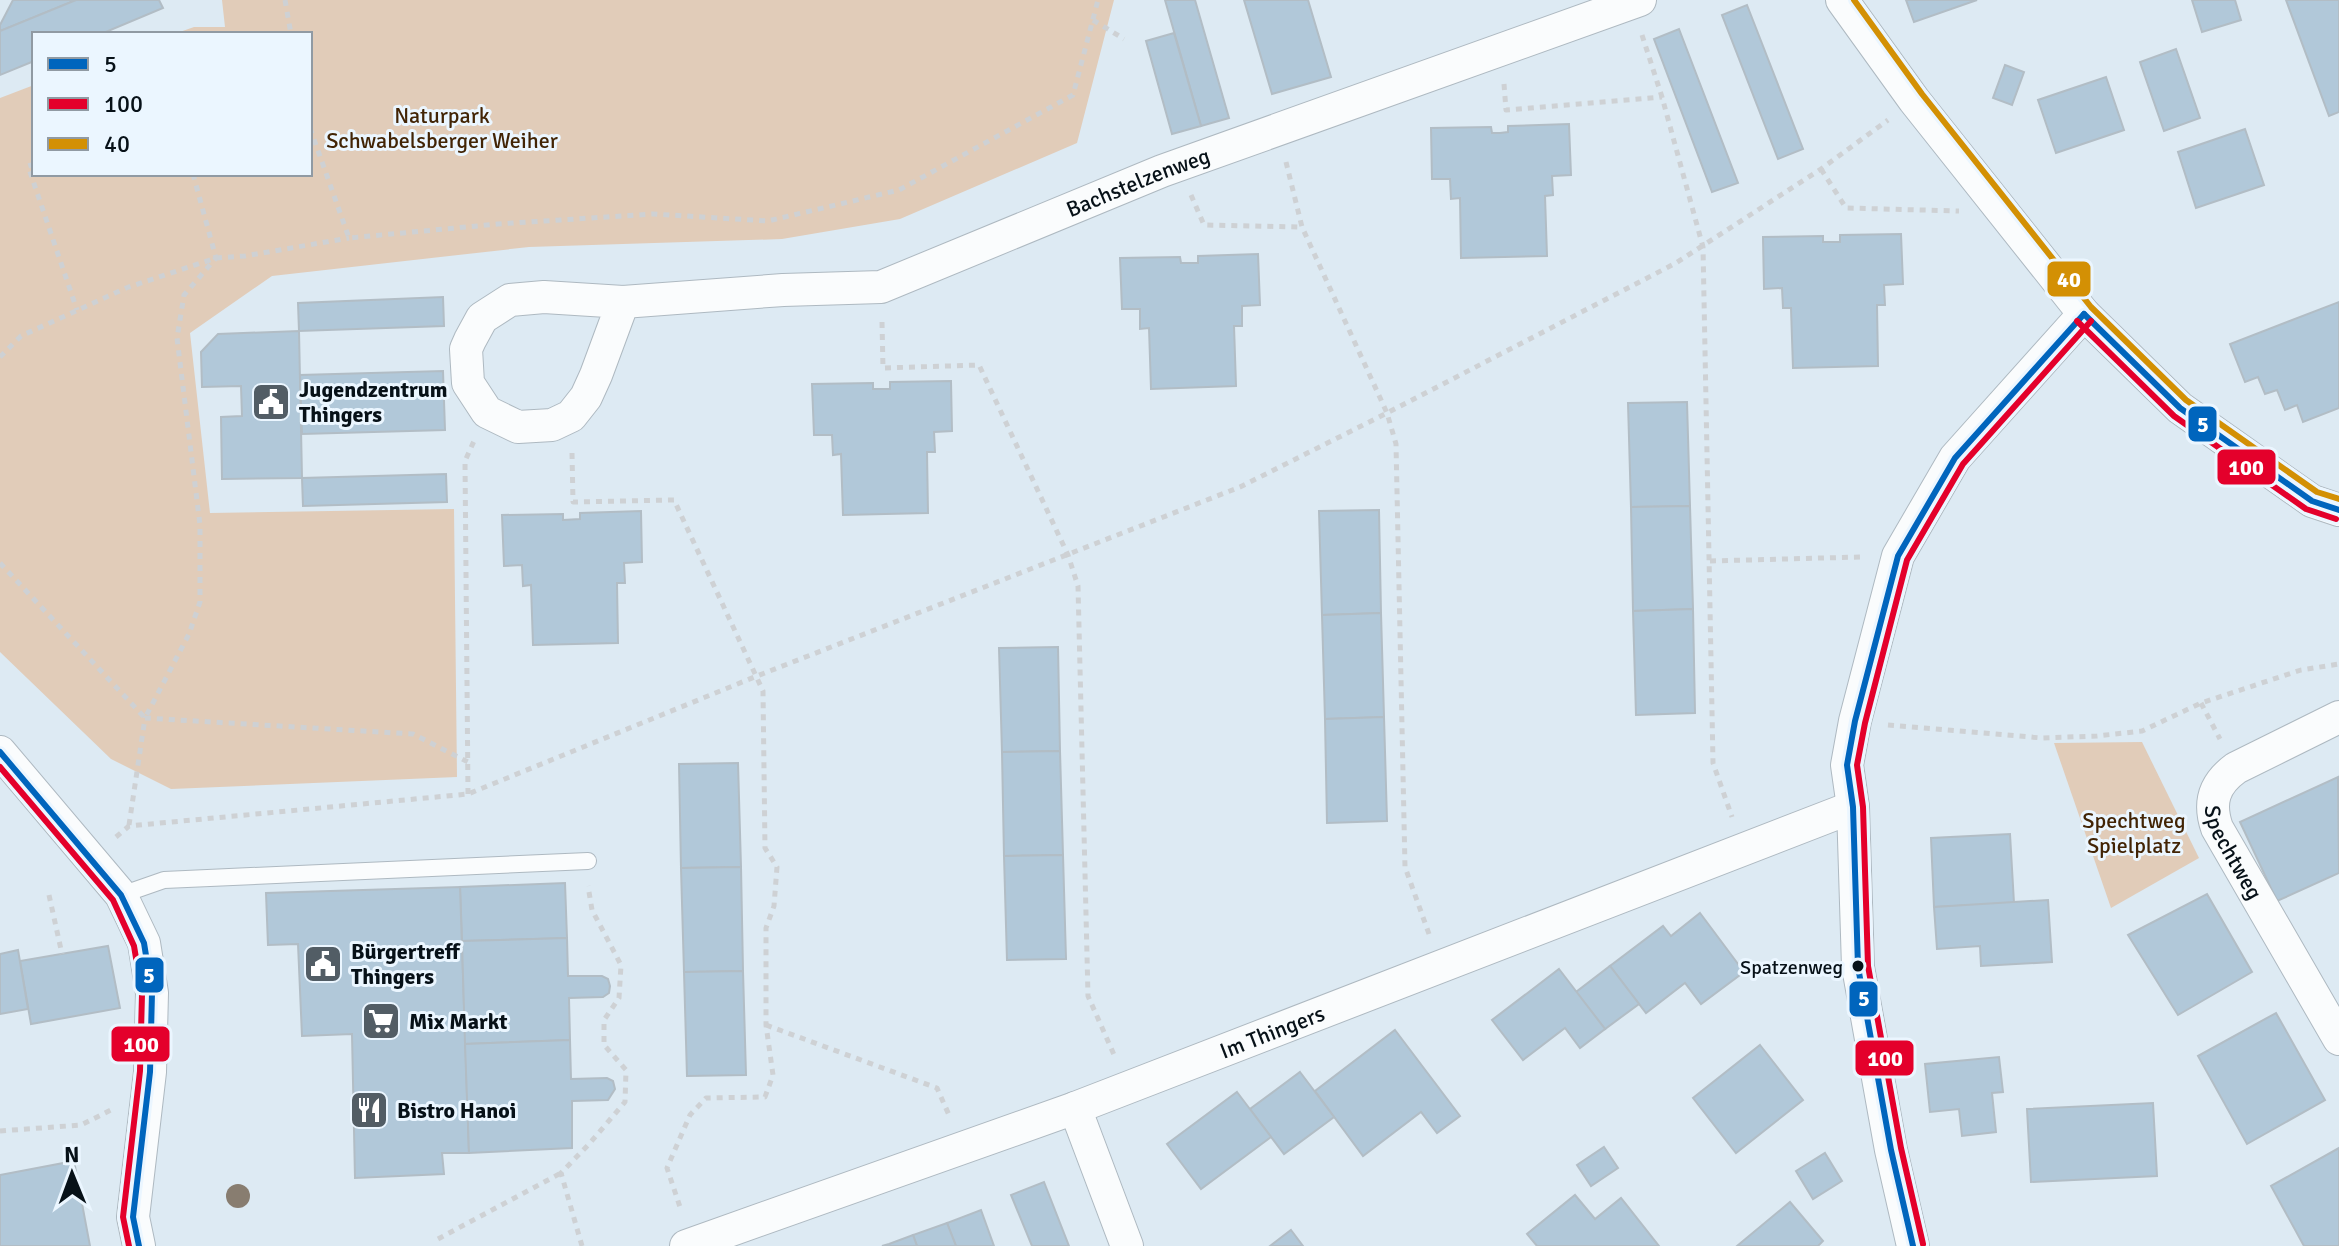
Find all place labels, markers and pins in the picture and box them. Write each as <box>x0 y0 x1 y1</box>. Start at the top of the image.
place label: Jugendzentrum Thingers <box>299 376 448 428</box>
public building icon: Jugendzentrum Thingers <box>250 381 292 423</box>
place label: Bürgertreff Thingers <box>351 938 461 990</box>
public building icon: Bürgertreff Thingers <box>302 943 344 985</box>
place label: Spatzenweg <box>1740 955 1843 980</box>
marker: Spatzenweg <box>1850 958 1866 974</box>
supermarket icon: Mix Markt <box>360 1000 402 1042</box>
place label: Mix Markt <box>409 1008 507 1035</box>
restaurant icon: Bistro Hanoi <box>348 1089 390 1131</box>
place label: Bistro Hanoi <box>397 1097 516 1124</box>

